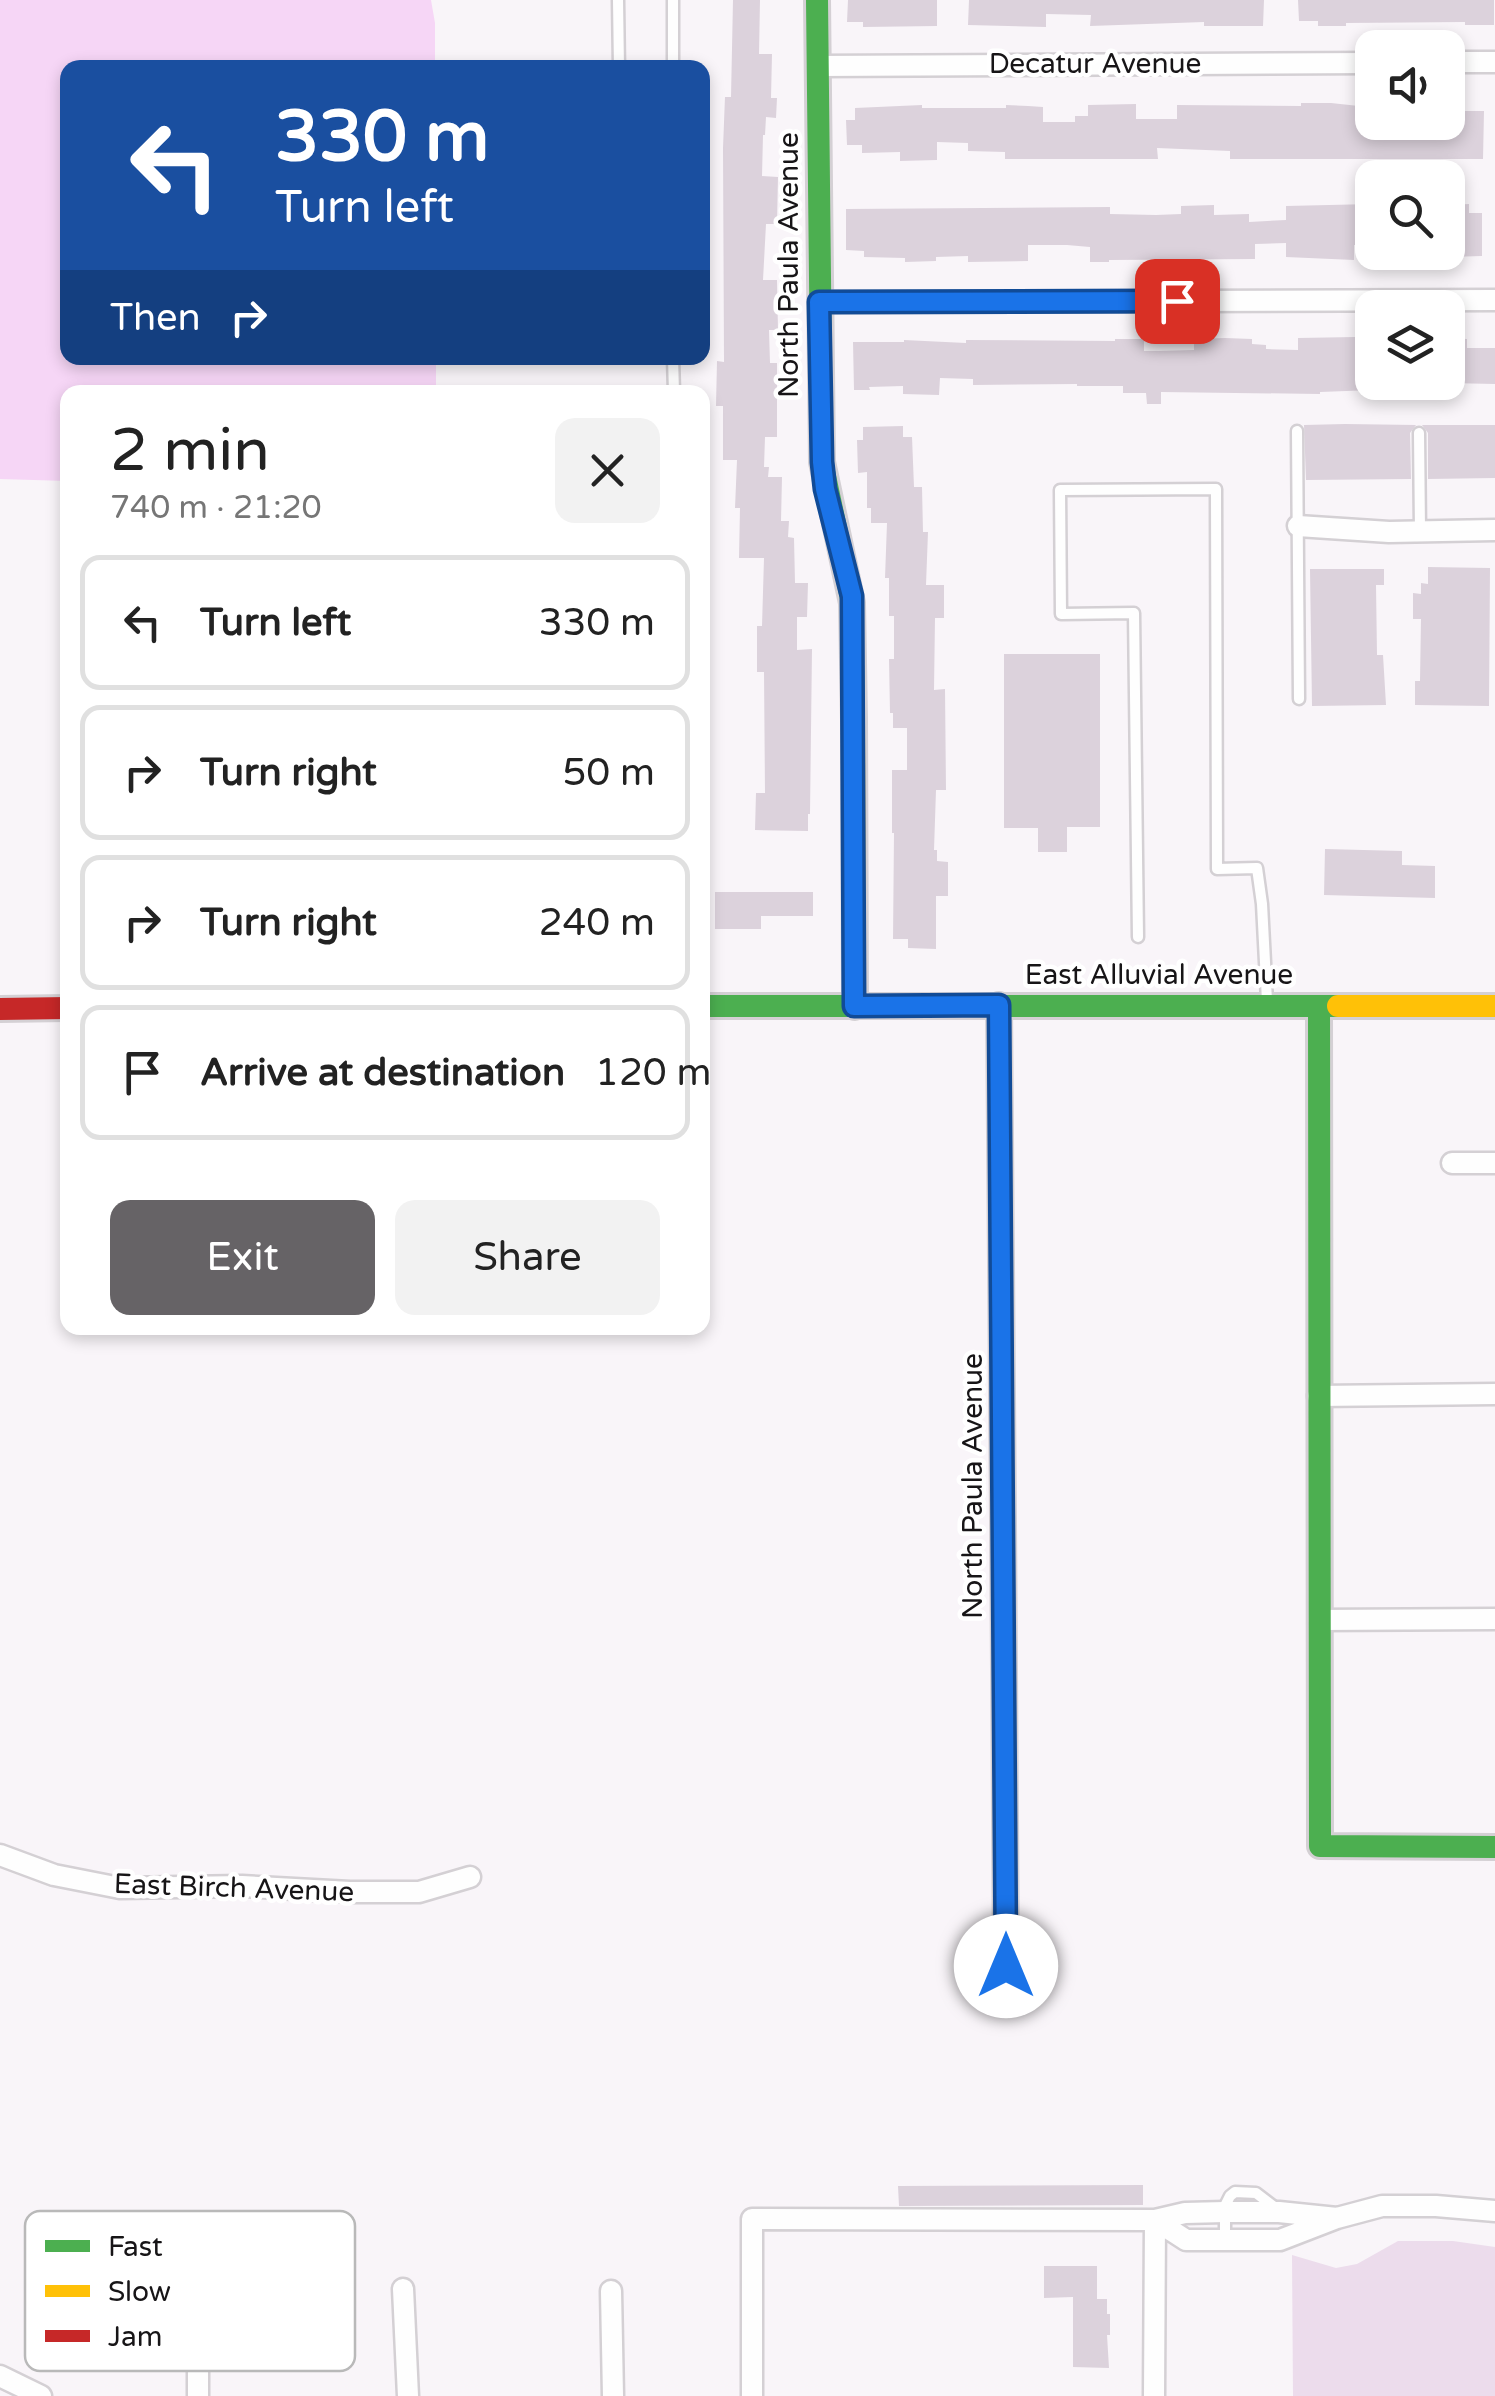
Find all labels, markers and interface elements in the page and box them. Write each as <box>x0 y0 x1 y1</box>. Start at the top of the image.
map controls <box>1355 30 1465 400</box>
button: sound <box>1355 30 1465 140</box>
street label: Decatur Avenue <box>989 47 1201 81</box>
text: 330 m <box>275 96 489 180</box>
icon: left <box>110 100 240 230</box>
street label: North Paula Avenue <box>772 132 806 398</box>
button: search <box>1355 160 1465 270</box>
text: Turn left <box>275 181 454 235</box>
pin <box>1135 259 1220 344</box>
icon: arrive <box>1150 274 1205 329</box>
icon: right <box>221 290 276 345</box>
button: layers <box>1355 290 1465 400</box>
text: Then <box>110 295 201 341</box>
text: 2 min <box>110 415 270 487</box>
button: close <box>555 418 660 523</box>
text: 740 m · 21:20 <box>110 489 322 527</box>
icon: left <box>115 595 170 650</box>
text: Turn left <box>200 600 351 646</box>
text: 330 m <box>539 600 655 646</box>
icon: right <box>115 745 170 800</box>
text: Turn right <box>200 750 377 796</box>
text: 50 m <box>563 750 655 796</box>
icon: right <box>115 895 170 950</box>
text: Turn right <box>200 900 377 946</box>
text: 240 m <box>539 900 655 946</box>
street label: East Alluvial Avenue <box>1025 958 1293 992</box>
icon: arrive <box>115 1045 170 1100</box>
text: Arrive at destination <box>200 1050 565 1096</box>
text: 120 m <box>595 1050 711 1096</box>
button: Exit <box>110 1200 375 1315</box>
button: Share <box>395 1200 660 1315</box>
street label: North Paula Avenue <box>956 1353 990 1619</box>
street label: East Birch Avenue <box>113 1867 355 1909</box>
position arrow <box>954 1914 1058 2018</box>
legend <box>25 2211 355 2371</box>
text: Fast <box>108 2230 163 2264</box>
text: Slow <box>108 2275 171 2309</box>
text: Jam <box>108 2320 163 2354</box>

